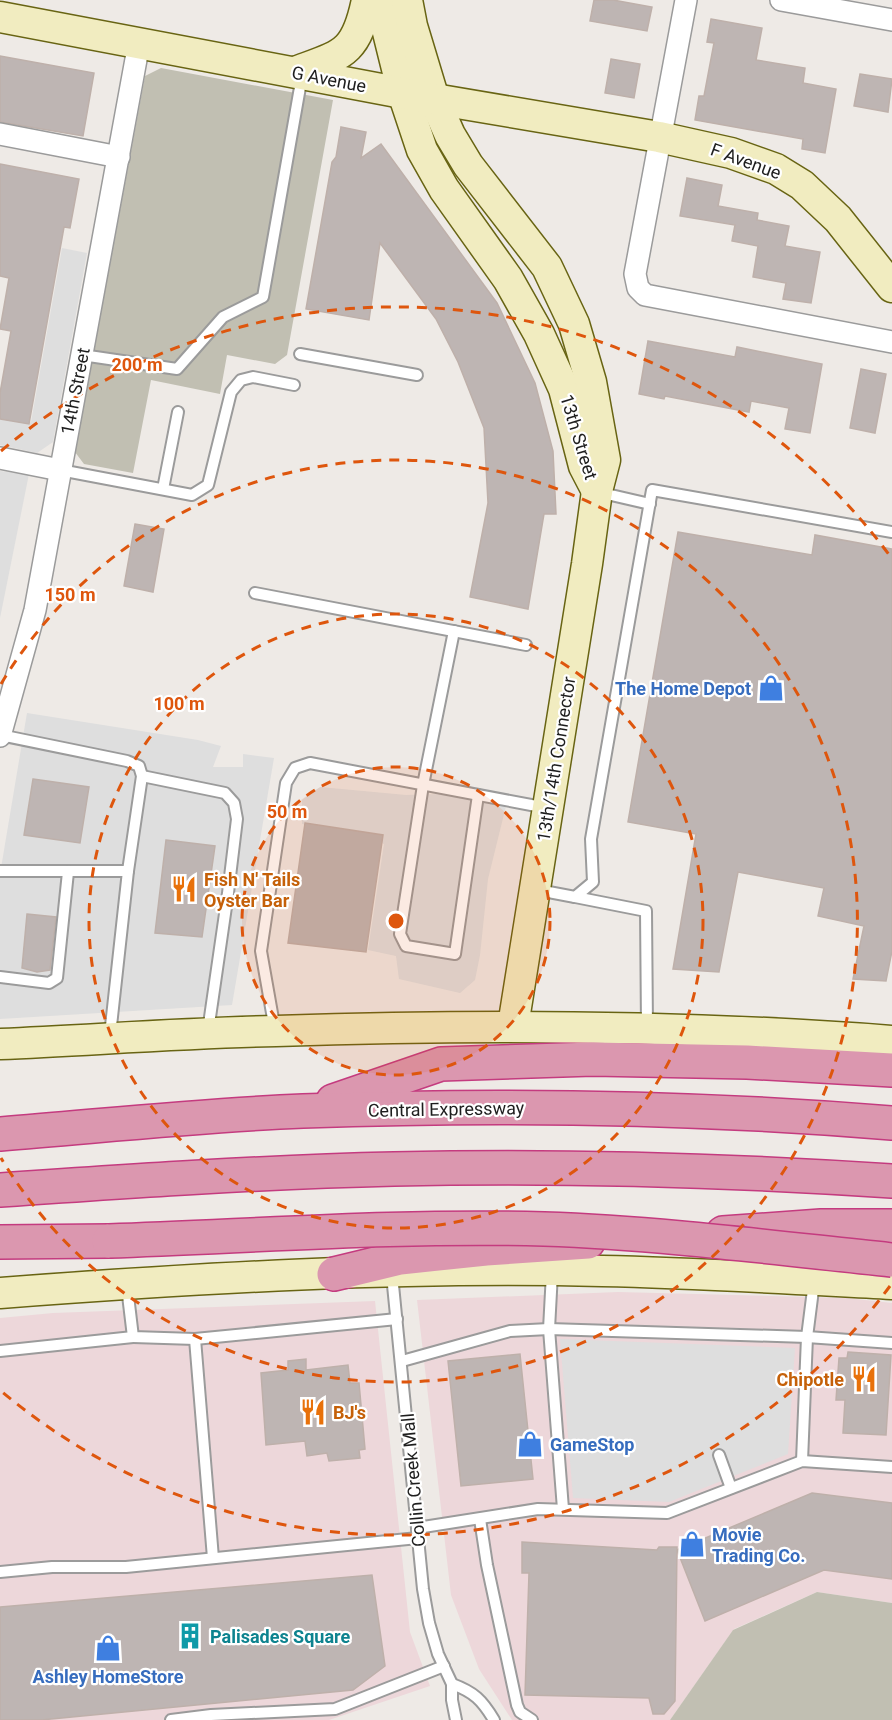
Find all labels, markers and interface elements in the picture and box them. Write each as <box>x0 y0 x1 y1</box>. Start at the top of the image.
street label: G Avenue <box>290 61 368 97</box>
street label: F Avenue <box>708 139 784 183</box>
street label: 14th Street <box>56 346 94 436</box>
text: 200 m <box>111 354 163 375</box>
street label: 13th Street <box>556 392 602 482</box>
text: 150 m <box>44 584 96 605</box>
shop icon: The Home Depot <box>756 673 786 703</box>
street label: 13th/14th Connector <box>533 675 579 843</box>
place label: The Home Depot <box>615 678 751 699</box>
text: 100 m <box>153 693 205 714</box>
text: 50 m <box>267 801 307 822</box>
place label: Fish N' Tails Oyster Bar <box>204 869 300 911</box>
restaurant icon: Fish N' Tails Oyster Bar <box>169 874 199 904</box>
centre of rings <box>386 911 406 931</box>
street label: Central Expressway <box>368 1097 525 1121</box>
restaurant icon: Chipotle <box>849 1364 879 1394</box>
place label: Chipotle <box>777 1369 844 1390</box>
restaurant icon: BJ's <box>298 1397 328 1427</box>
place label: BJ's <box>333 1402 366 1423</box>
street label: Collin Creek Mall <box>397 1412 429 1548</box>
shop icon: GameStop <box>515 1429 545 1459</box>
place label: GameStop <box>550 1434 634 1455</box>
place label: Movie Trading Co. <box>712 1524 805 1566</box>
shop icon: Movie Trading Co. <box>677 1529 707 1559</box>
building icon: Palisades Square <box>175 1621 205 1651</box>
place label: Palisades Square <box>210 1626 350 1647</box>
shop icon: Ashley HomeStore <box>93 1633 123 1663</box>
place label: Ashley HomeStore <box>33 1666 184 1687</box>

